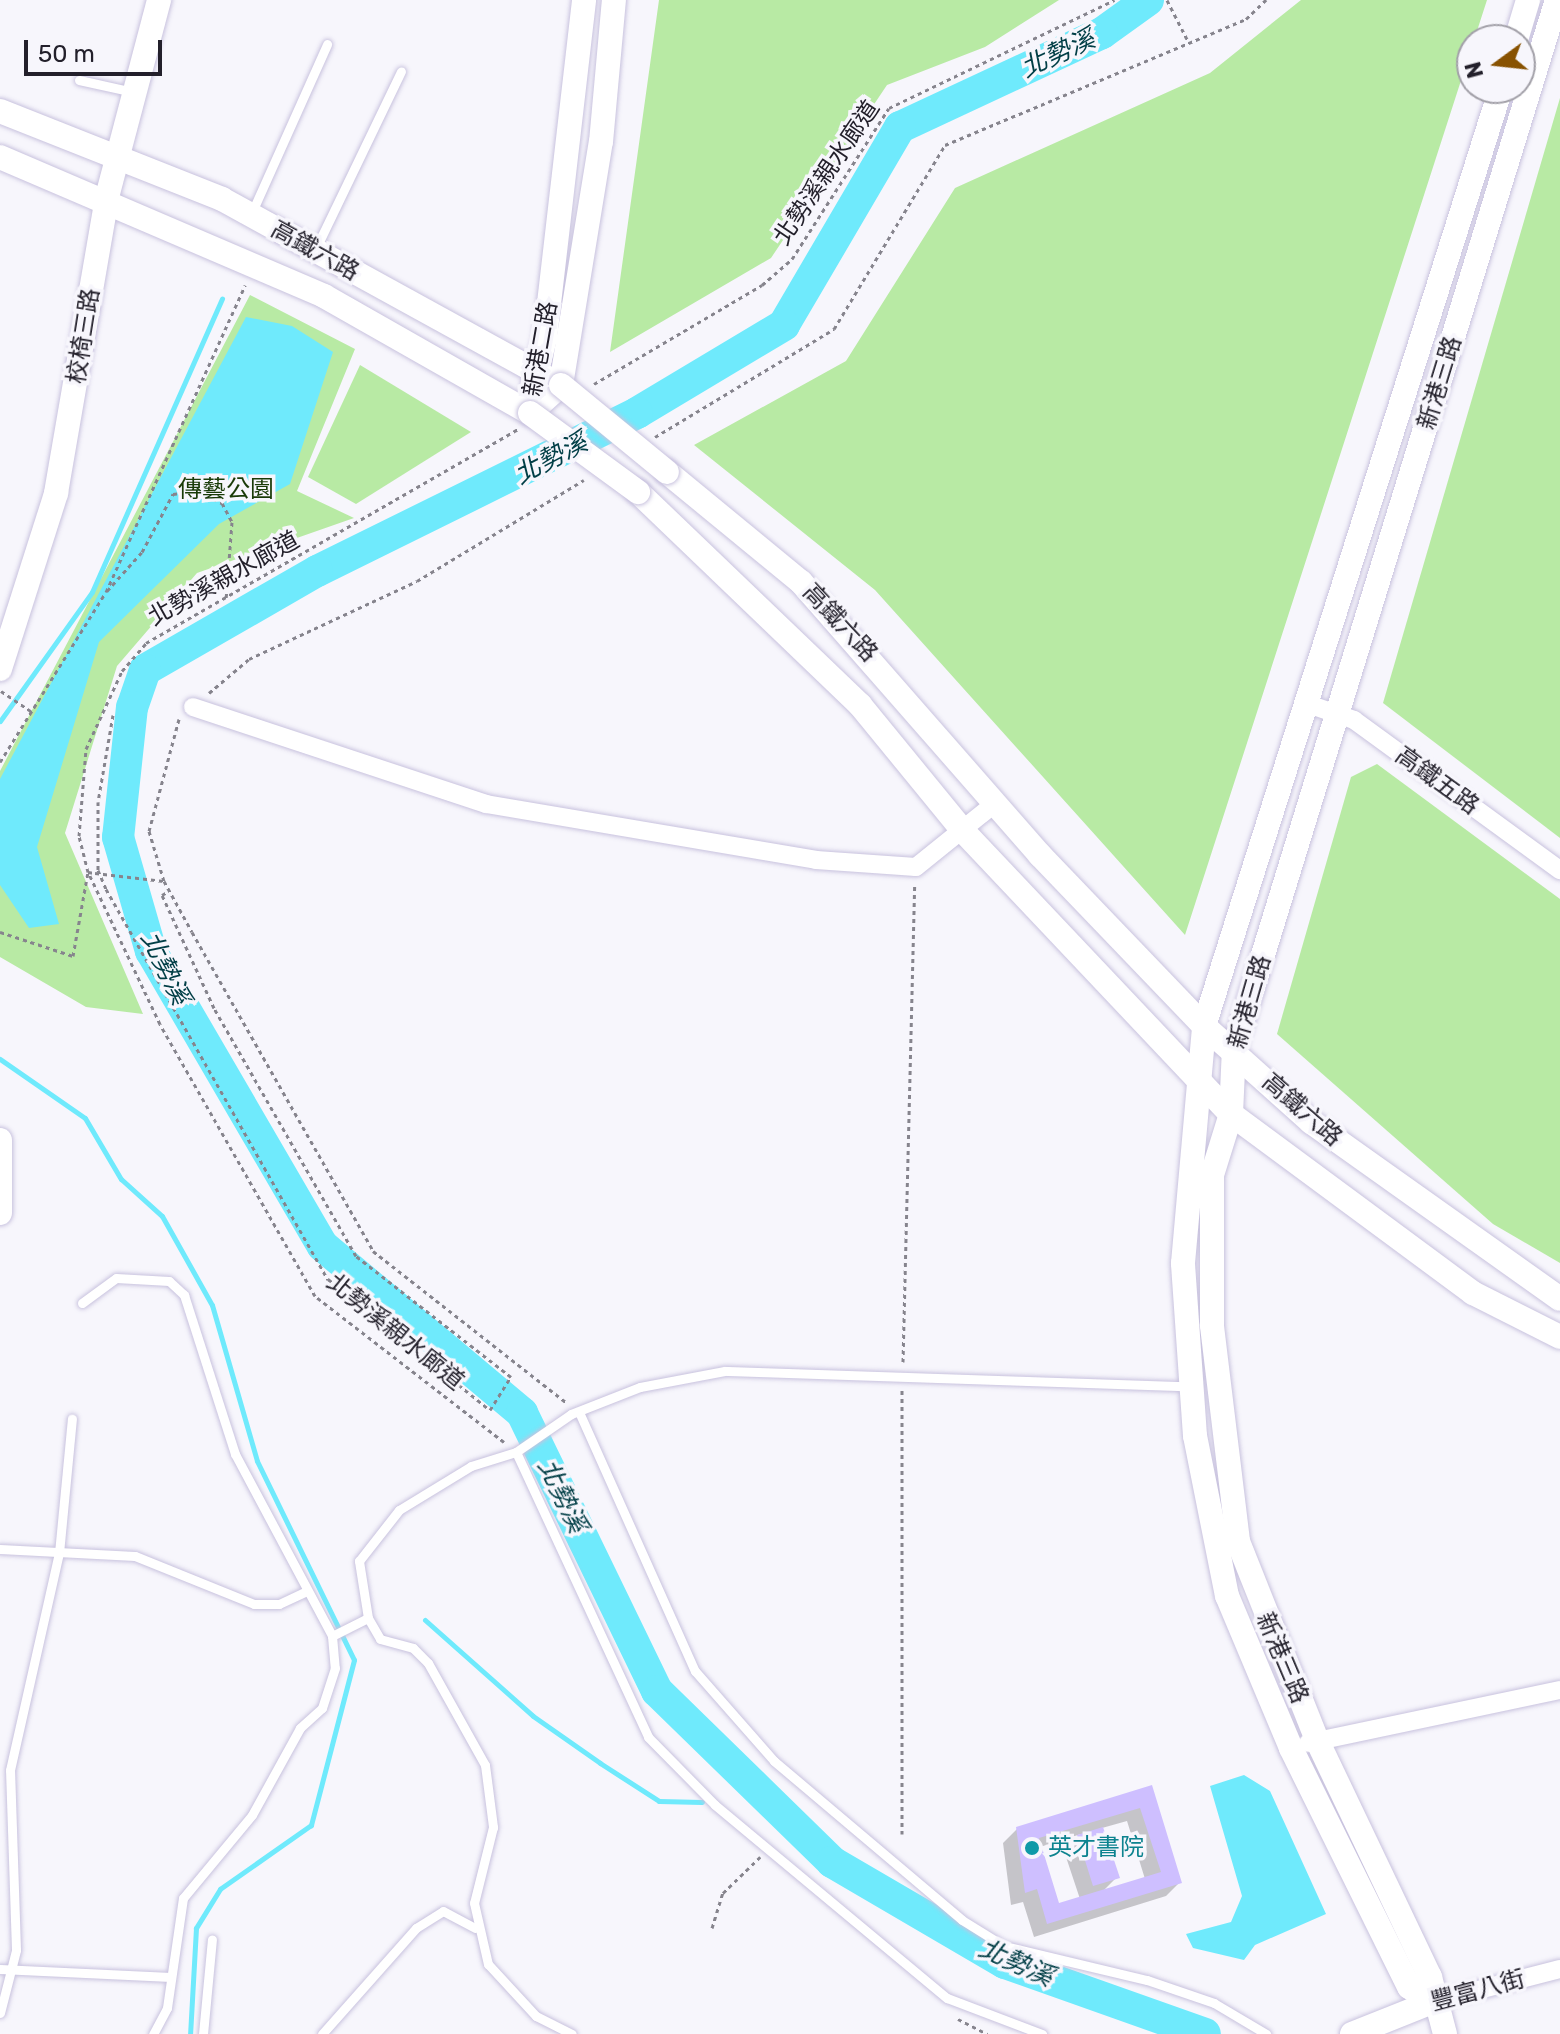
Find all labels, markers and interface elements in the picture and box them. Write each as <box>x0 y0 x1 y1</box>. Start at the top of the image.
water label: 北勢溪 <box>1016 23 1100 85</box>
scale bar <box>28 24 166 74</box>
north arrow <box>1456 24 1536 104</box>
text: 50 m <box>38 40 95 68</box>
text: N <box>1459 59 1489 81</box>
street label: 北勢溪親水廊道 <box>768 95 886 251</box>
street label: 高鐵六路 <box>266 215 364 287</box>
street label: 校椅三路 <box>62 286 106 386</box>
street label: 新港二路 <box>518 299 564 399</box>
street label: 新港三路 <box>1412 333 1468 433</box>
water label: 北勢溪 <box>509 427 593 491</box>
park label: 傳藝公園 <box>178 476 274 504</box>
street label: 北勢溪親水廊道 <box>144 526 304 632</box>
street label: 高鐵六路 <box>797 578 883 668</box>
street label: 高鐵五路 <box>1390 741 1484 821</box>
water label: 北勢溪 <box>134 926 196 1010</box>
street label: 新港三路 <box>1223 952 1277 1052</box>
street label: 高鐵六路 <box>1256 1068 1348 1152</box>
street label: 北勢溪親水廊道 <box>321 1268 469 1396</box>
water label: 北勢溪 <box>531 1454 593 1538</box>
street label: 新港三路 <box>1250 1608 1314 1708</box>
place label: 英才書院 <box>1048 1834 1144 1862</box>
marker: 英才書院 <box>1023 1839 1041 1857</box>
water label: 北勢溪 <box>974 1933 1058 1993</box>
street label: 豐富八街 <box>1428 1965 1528 2017</box>

